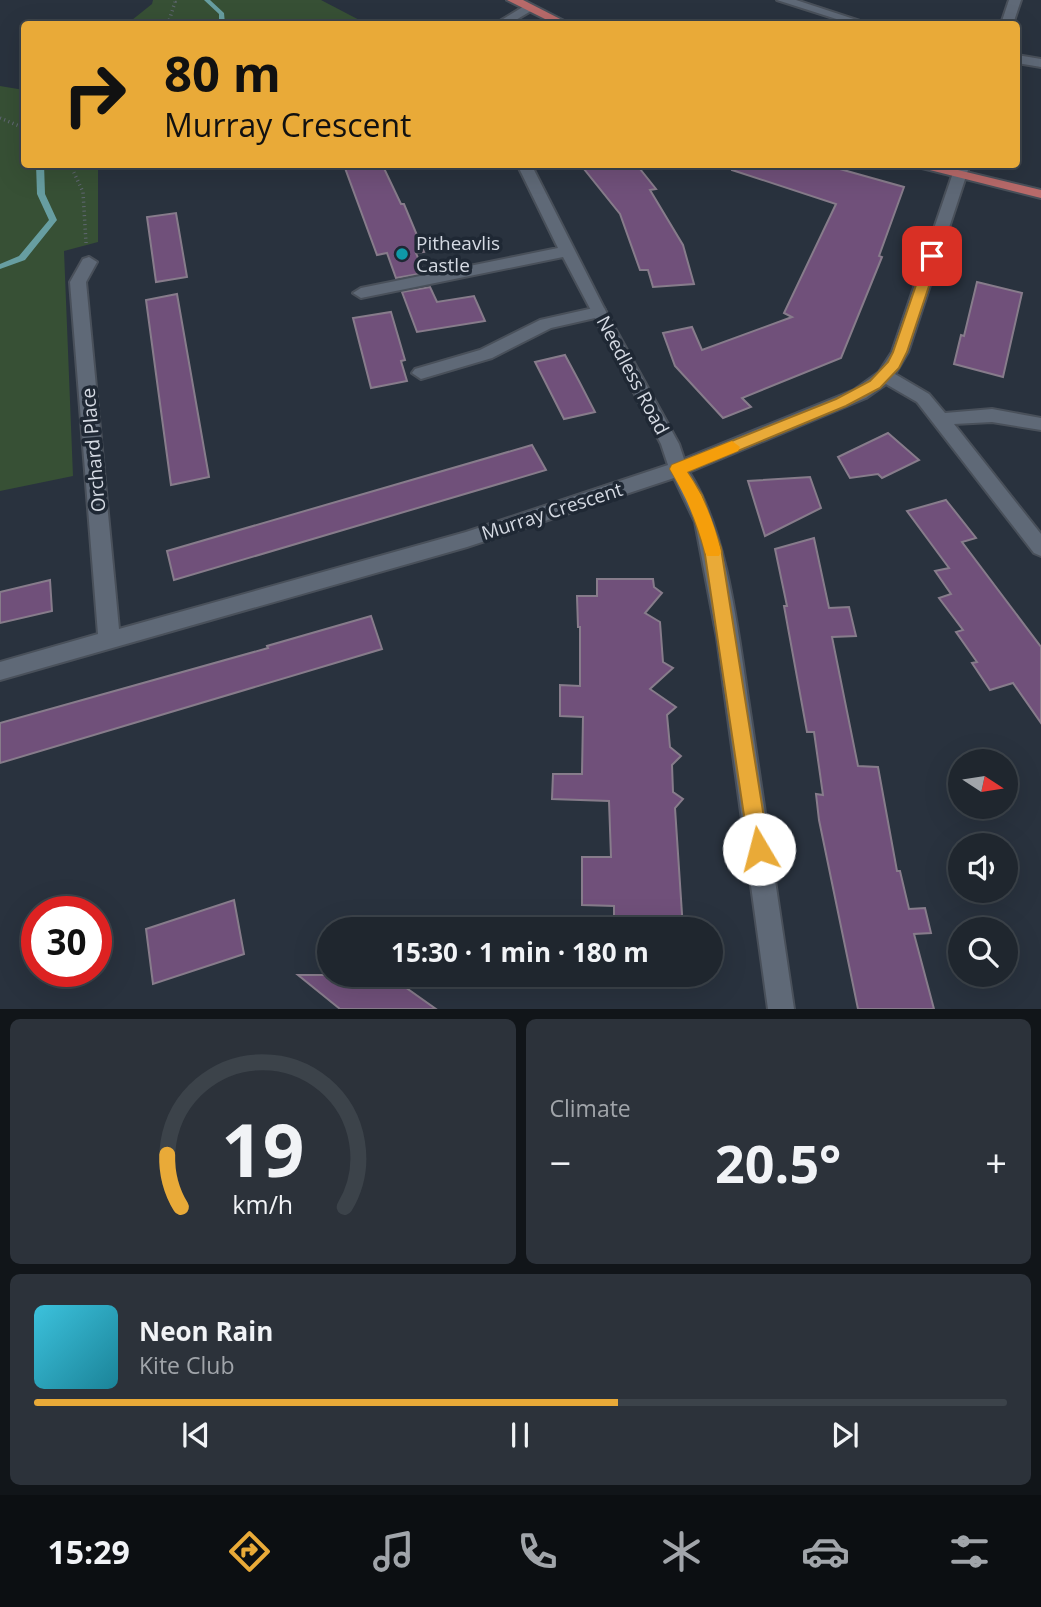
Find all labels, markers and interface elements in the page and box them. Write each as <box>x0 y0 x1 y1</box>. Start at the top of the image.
text: 80 m <box>164 40 281 106</box>
icon: right <box>49 49 140 140</box>
text: Murray Crescent <box>164 103 411 146</box>
pin <box>902 226 962 286</box>
place label: Pitheavlis Castle <box>416 230 500 278</box>
icon: arrive <box>913 237 951 275</box>
marker: Pitheavlis Castle <box>394 246 410 262</box>
street label: Needless Road <box>591 311 675 439</box>
street label: Orchard Place <box>75 387 111 513</box>
street label: Murray Crescent <box>478 476 626 546</box>
north arrow <box>948 749 1018 819</box>
map controls <box>948 749 1018 987</box>
position arrow <box>722 812 796 886</box>
button: sound <box>948 833 1018 903</box>
speed limit sign: 30 <box>21 896 112 987</box>
button: search <box>948 917 1018 987</box>
text: 15:30 · 1 min · 180 m <box>391 934 649 970</box>
text: Climate <box>550 1092 631 1124</box>
text: 19 <box>221 1100 304 1199</box>
text: 20.5° <box>715 1127 841 1198</box>
text: − <box>550 1136 571 1188</box>
text: + <box>985 1136 1007 1188</box>
text: km/h <box>232 1187 293 1221</box>
text: Neon Rain <box>139 1313 273 1349</box>
text: Kite Club <box>139 1349 234 1381</box>
icon: previous <box>177 1416 215 1454</box>
icon: pause <box>501 1416 539 1454</box>
icon: next <box>826 1416 864 1454</box>
icon: directions <box>225 1527 274 1576</box>
icon: music <box>369 1527 418 1576</box>
icon: phone <box>513 1527 562 1576</box>
icon: climate <box>657 1527 706 1576</box>
icon: car <box>801 1527 850 1576</box>
icon: filters <box>945 1527 994 1576</box>
text: 15:29 <box>47 1530 130 1573</box>

